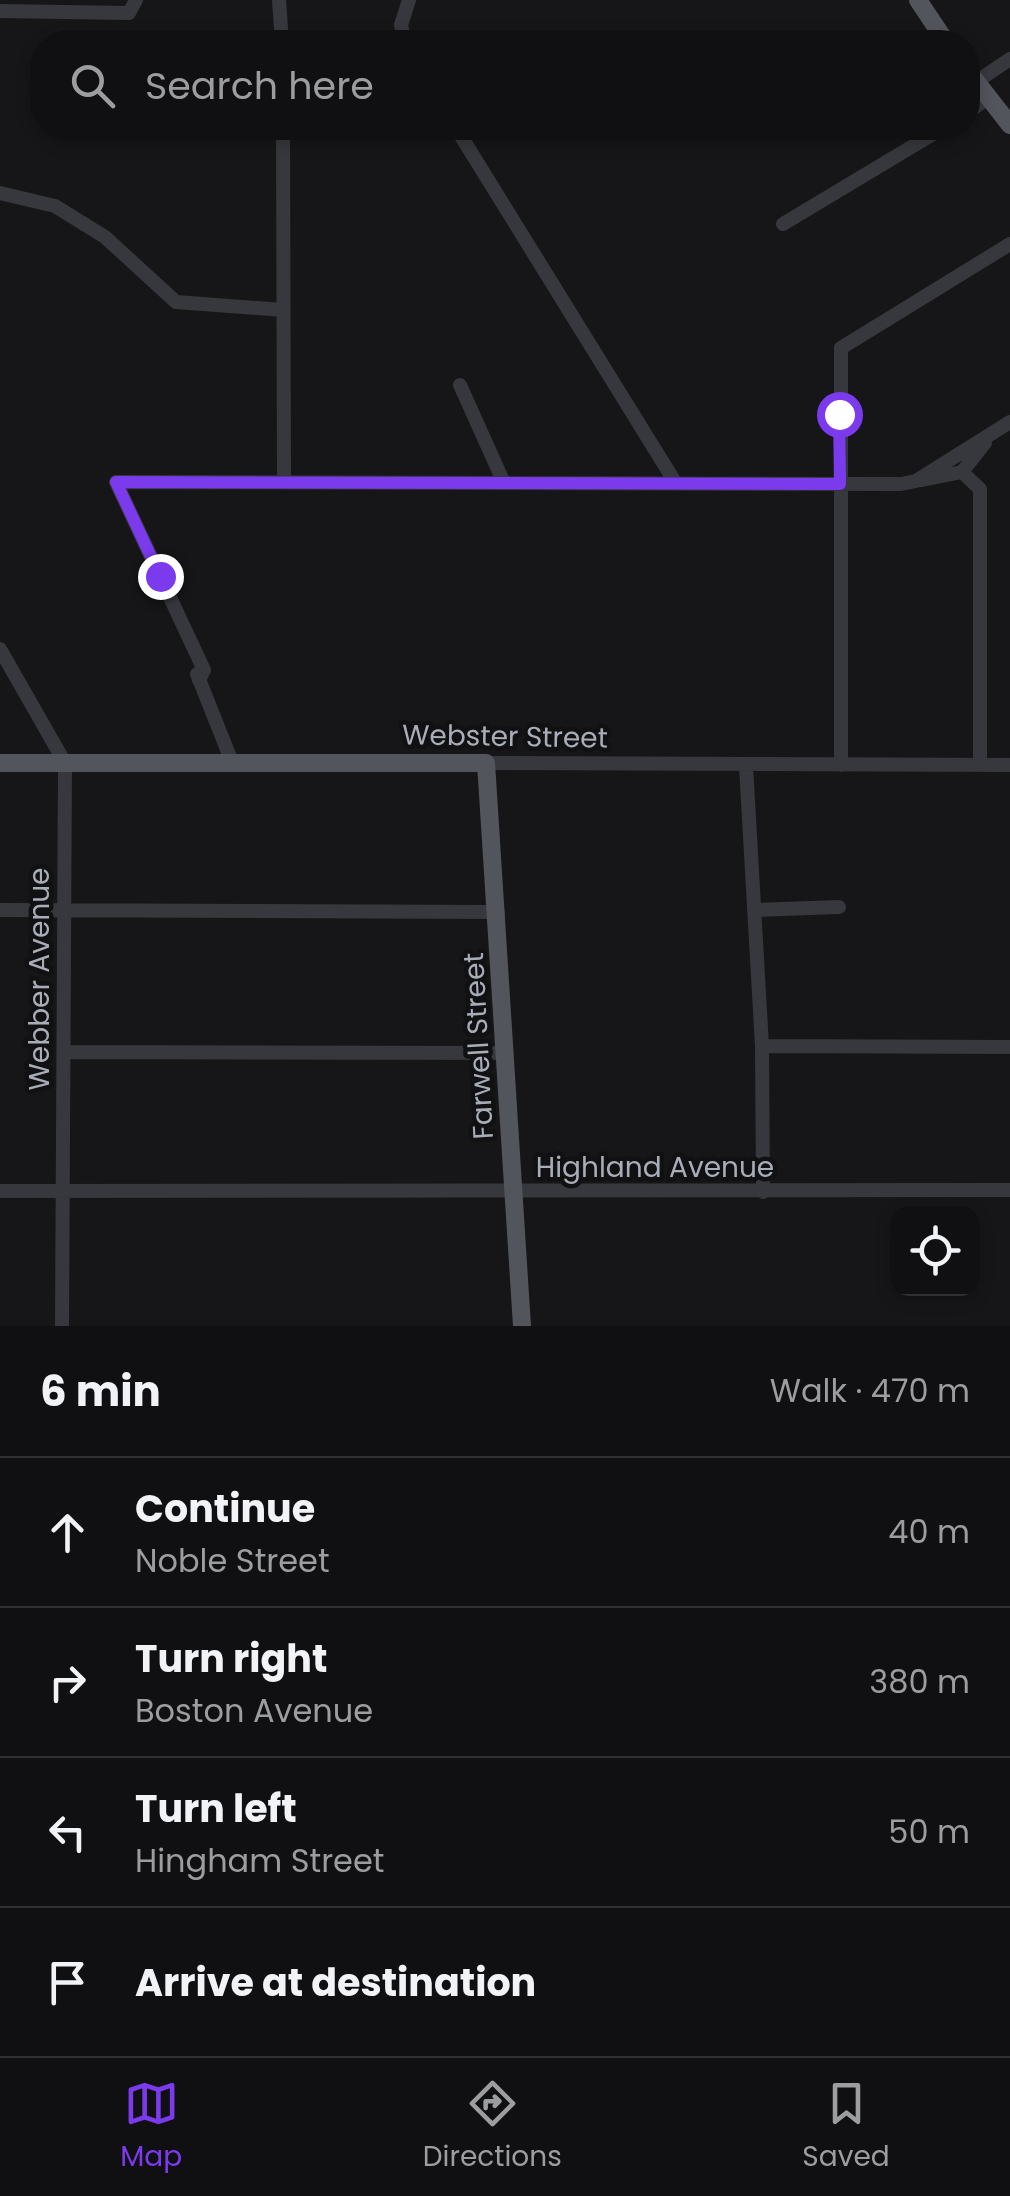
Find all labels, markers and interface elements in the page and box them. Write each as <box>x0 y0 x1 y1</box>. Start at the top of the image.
search box <box>30 30 980 140</box>
icon: search <box>65 58 120 113</box>
text: Search here <box>145 59 374 112</box>
route start <box>817 392 863 438</box>
route end <box>138 554 184 600</box>
street label: Webster Street <box>402 715 608 758</box>
street label: Webber Avenue <box>20 868 59 1090</box>
street label: Farwell Street <box>454 952 503 1140</box>
street label: Highland Avenue <box>536 1148 774 1187</box>
map controls <box>890 1206 980 1296</box>
button: locate <box>890 1206 980 1296</box>
text: 6 min <box>40 1362 161 1421</box>
text: Walk · 470 m <box>770 1368 970 1413</box>
text: Continue <box>135 1482 315 1535</box>
icon: ahead <box>40 1505 95 1560</box>
text: 40 m <box>888 1509 970 1554</box>
text: Noble Street <box>135 1538 330 1583</box>
text: Turn right <box>135 1632 327 1685</box>
icon: right <box>40 1655 95 1710</box>
text: 380 m <box>869 1659 970 1704</box>
text: Boston Avenue <box>135 1688 373 1733</box>
text: Turn left <box>135 1782 297 1835</box>
icon: left <box>40 1805 95 1860</box>
text: 50 m <box>888 1809 970 1854</box>
text: Hingham Street <box>135 1838 384 1883</box>
icon: arrive <box>40 1955 95 2010</box>
text: Arrive at destination <box>135 1956 536 2009</box>
tab: Map <box>120 2076 182 2178</box>
tab: Directions <box>423 2076 562 2178</box>
tab: Saved <box>802 2076 890 2178</box>

